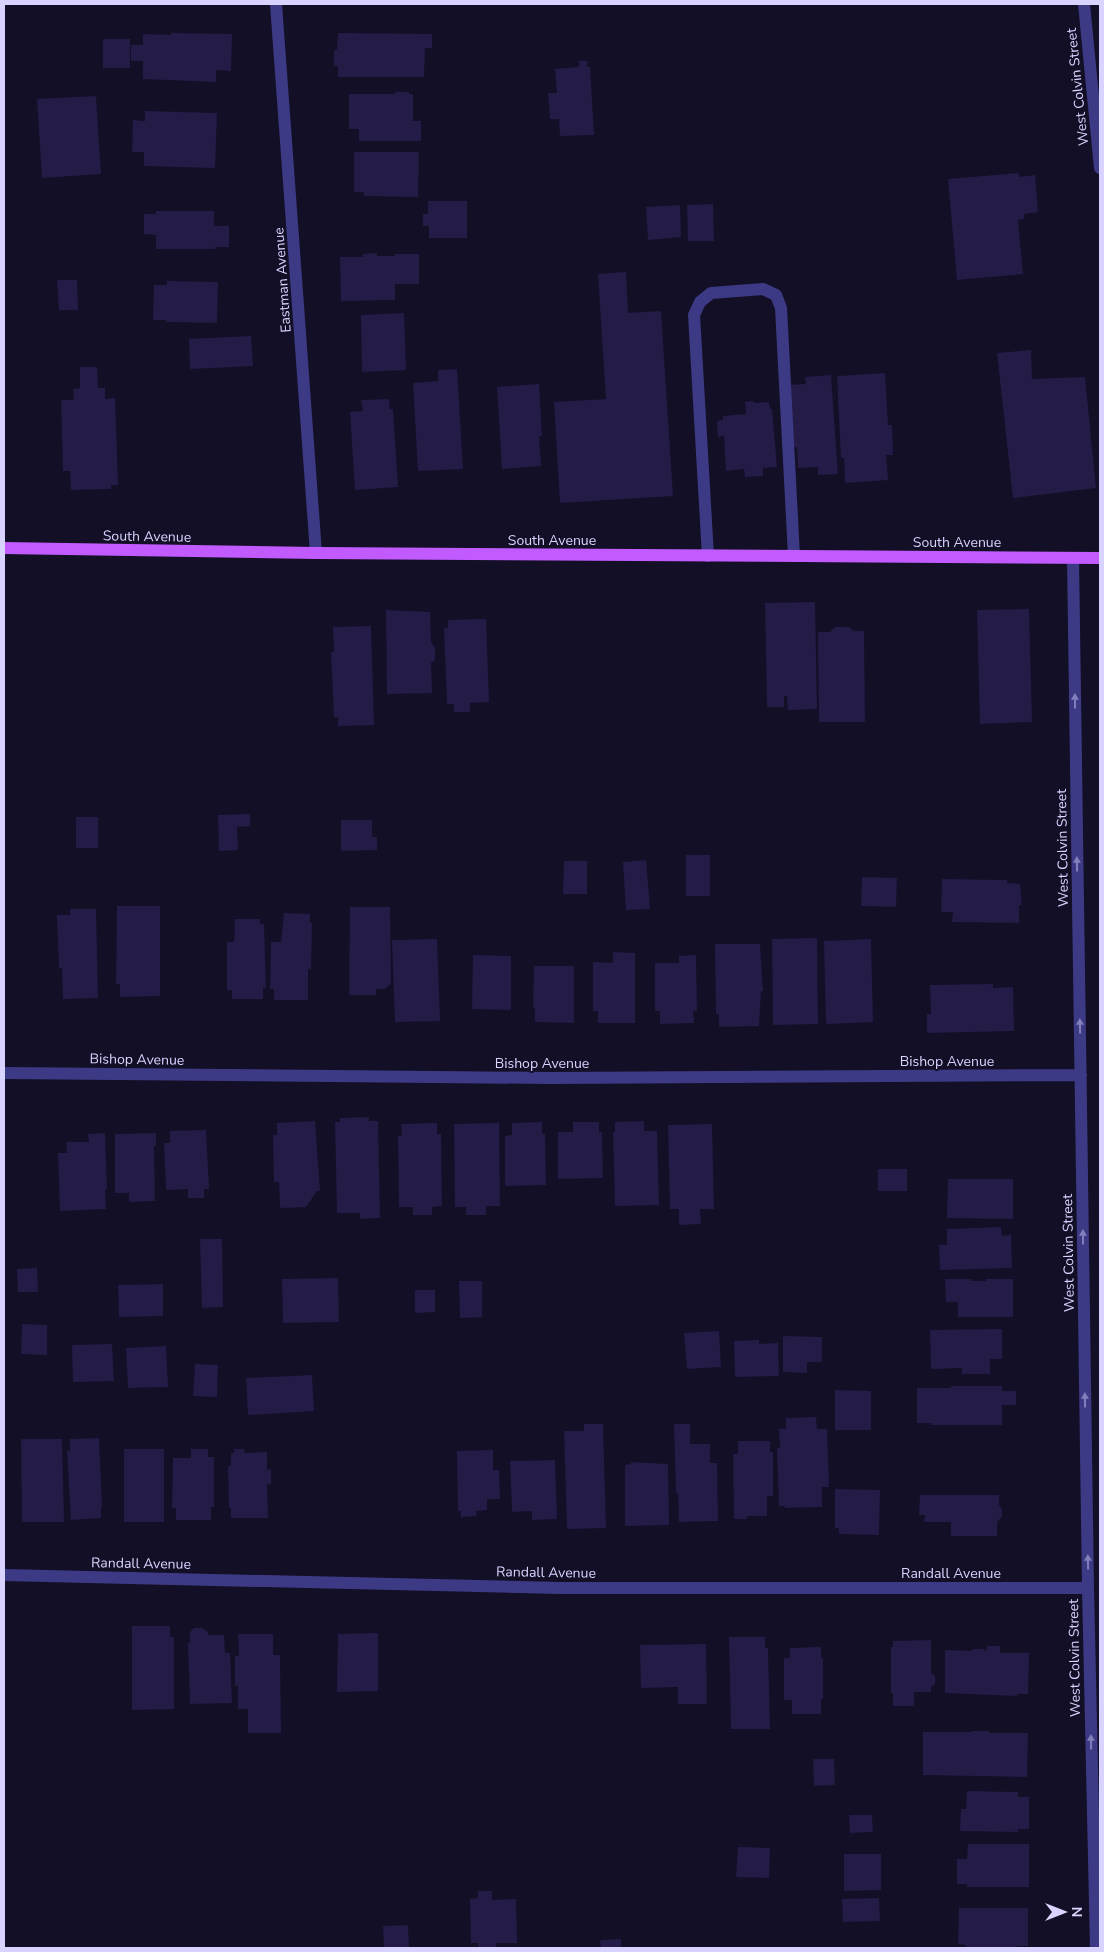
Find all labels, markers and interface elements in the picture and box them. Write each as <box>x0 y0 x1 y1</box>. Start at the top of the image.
street label: West Colvin Street <box>1062 27 1093 147</box>
street label: Eastman Avenue <box>269 227 296 333</box>
street label: South Avenue <box>103 526 191 547</box>
street label: South Avenue <box>508 531 596 550</box>
street label: South Avenue <box>913 533 1001 552</box>
one-way arrow <box>1070 693 1078 709</box>
street label: West Colvin Street <box>1052 789 1073 907</box>
one-way arrow <box>1073 855 1081 871</box>
one-way arrow <box>1076 1018 1084 1034</box>
street label: Bishop Avenue <box>90 1049 184 1070</box>
street label: Bishop Avenue <box>900 1052 994 1071</box>
street label: Bishop Avenue <box>495 1054 589 1073</box>
street label: West Colvin Street <box>1058 1194 1079 1312</box>
one-way arrow <box>1079 1229 1087 1245</box>
one-way arrow <box>1081 1391 1089 1407</box>
street label: Randall Avenue <box>91 1553 191 1574</box>
one-way arrow <box>1083 1554 1091 1570</box>
street label: Randall Avenue <box>496 1562 596 1583</box>
street label: Randall Avenue <box>901 1564 1001 1583</box>
street label: West Colvin Street <box>1064 1599 1085 1717</box>
one-way arrow <box>1087 1734 1095 1750</box>
north arrow <box>1039 1887 1089 1937</box>
text: N <box>1067 1907 1086 1917</box>

